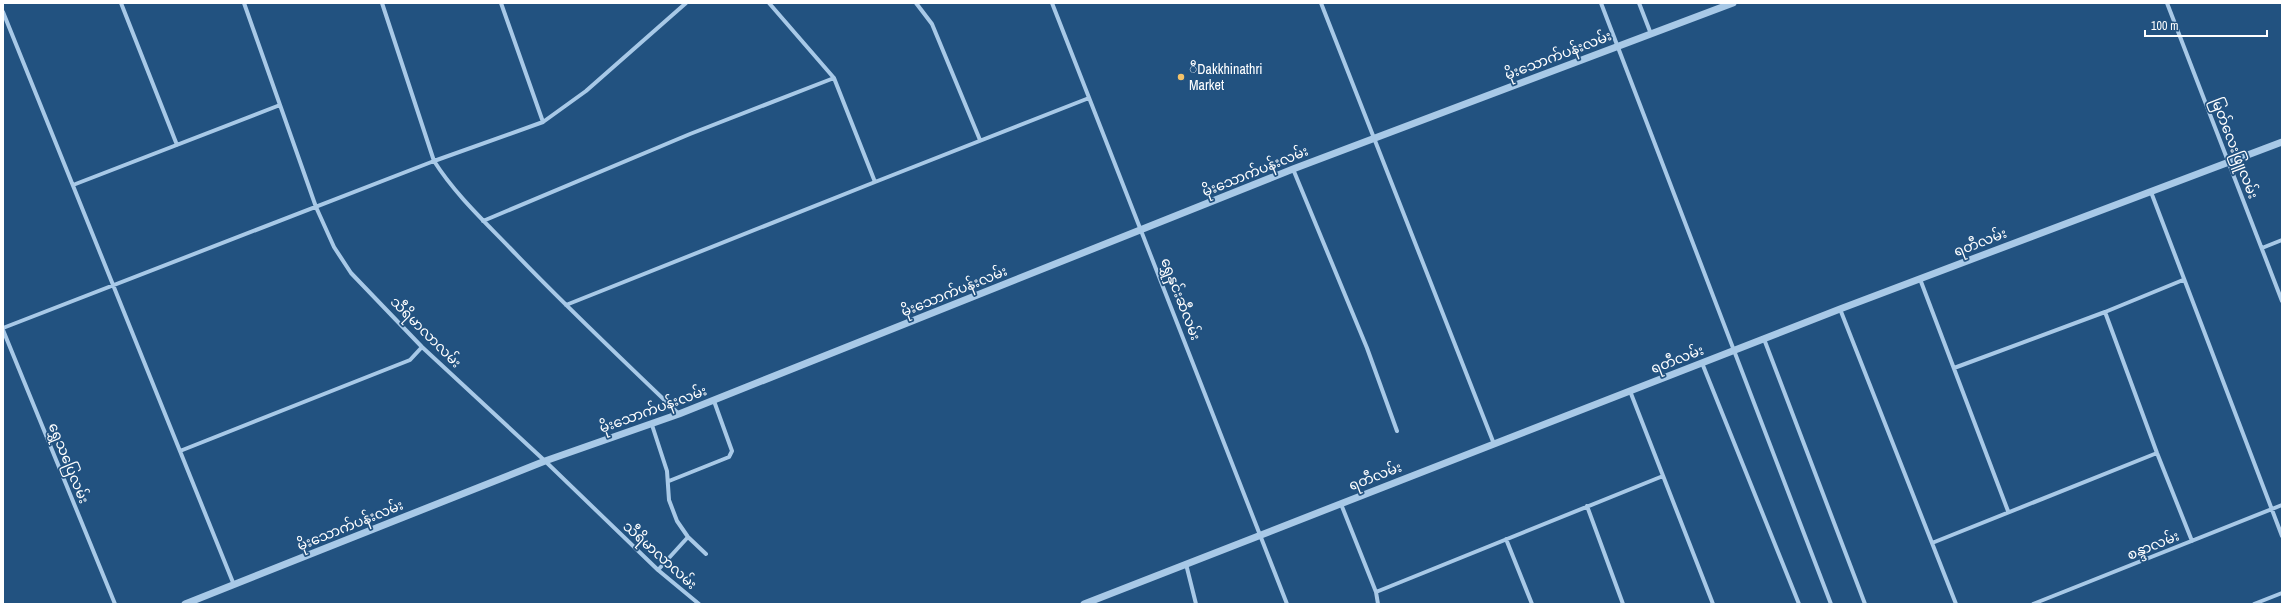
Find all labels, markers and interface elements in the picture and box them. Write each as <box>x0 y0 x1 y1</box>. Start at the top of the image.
scale bar <box>2145 12 2267 38</box>
text: 100 m <box>2151 18 2178 34</box>
street label: မိုးသောက်ပန်းလမ်း <box>1502 25 1615 86</box>
place label: ီDakkhinathri Market <box>1189 60 1262 94</box>
marker: ီDakkhinathri Market <box>1176 72 1186 82</box>
street label: မြတ်လေးဖြူလမ်း <box>2205 95 2263 202</box>
street label: မိုးသောက်ပန်းလမ်း <box>1199 141 1312 203</box>
street label: ရတီလမ်း <box>1951 223 2010 263</box>
street label: ရွှေနှင်းဆီလမ်း <box>1154 255 1206 344</box>
street label: မိုးသောက်ပန်းလမ်း <box>898 261 1011 323</box>
street label: သီရိမာလာလမ်း <box>384 292 466 374</box>
street label: ရတီလမ်း <box>1648 340 1707 380</box>
street label: မိုးသောက်ပန်းလမ်း <box>596 380 710 440</box>
street label: ရွှေသပြေလမ်း <box>42 420 94 507</box>
street label: ရတီလမ်း <box>1346 457 1405 497</box>
street label: မိုးသောက်ပန်းလမ်း <box>294 495 407 557</box>
street label: သီရိမာလာလမ်း <box>617 516 701 595</box>
street label: စန္ဒာလမ်း <box>2124 525 2183 567</box>

